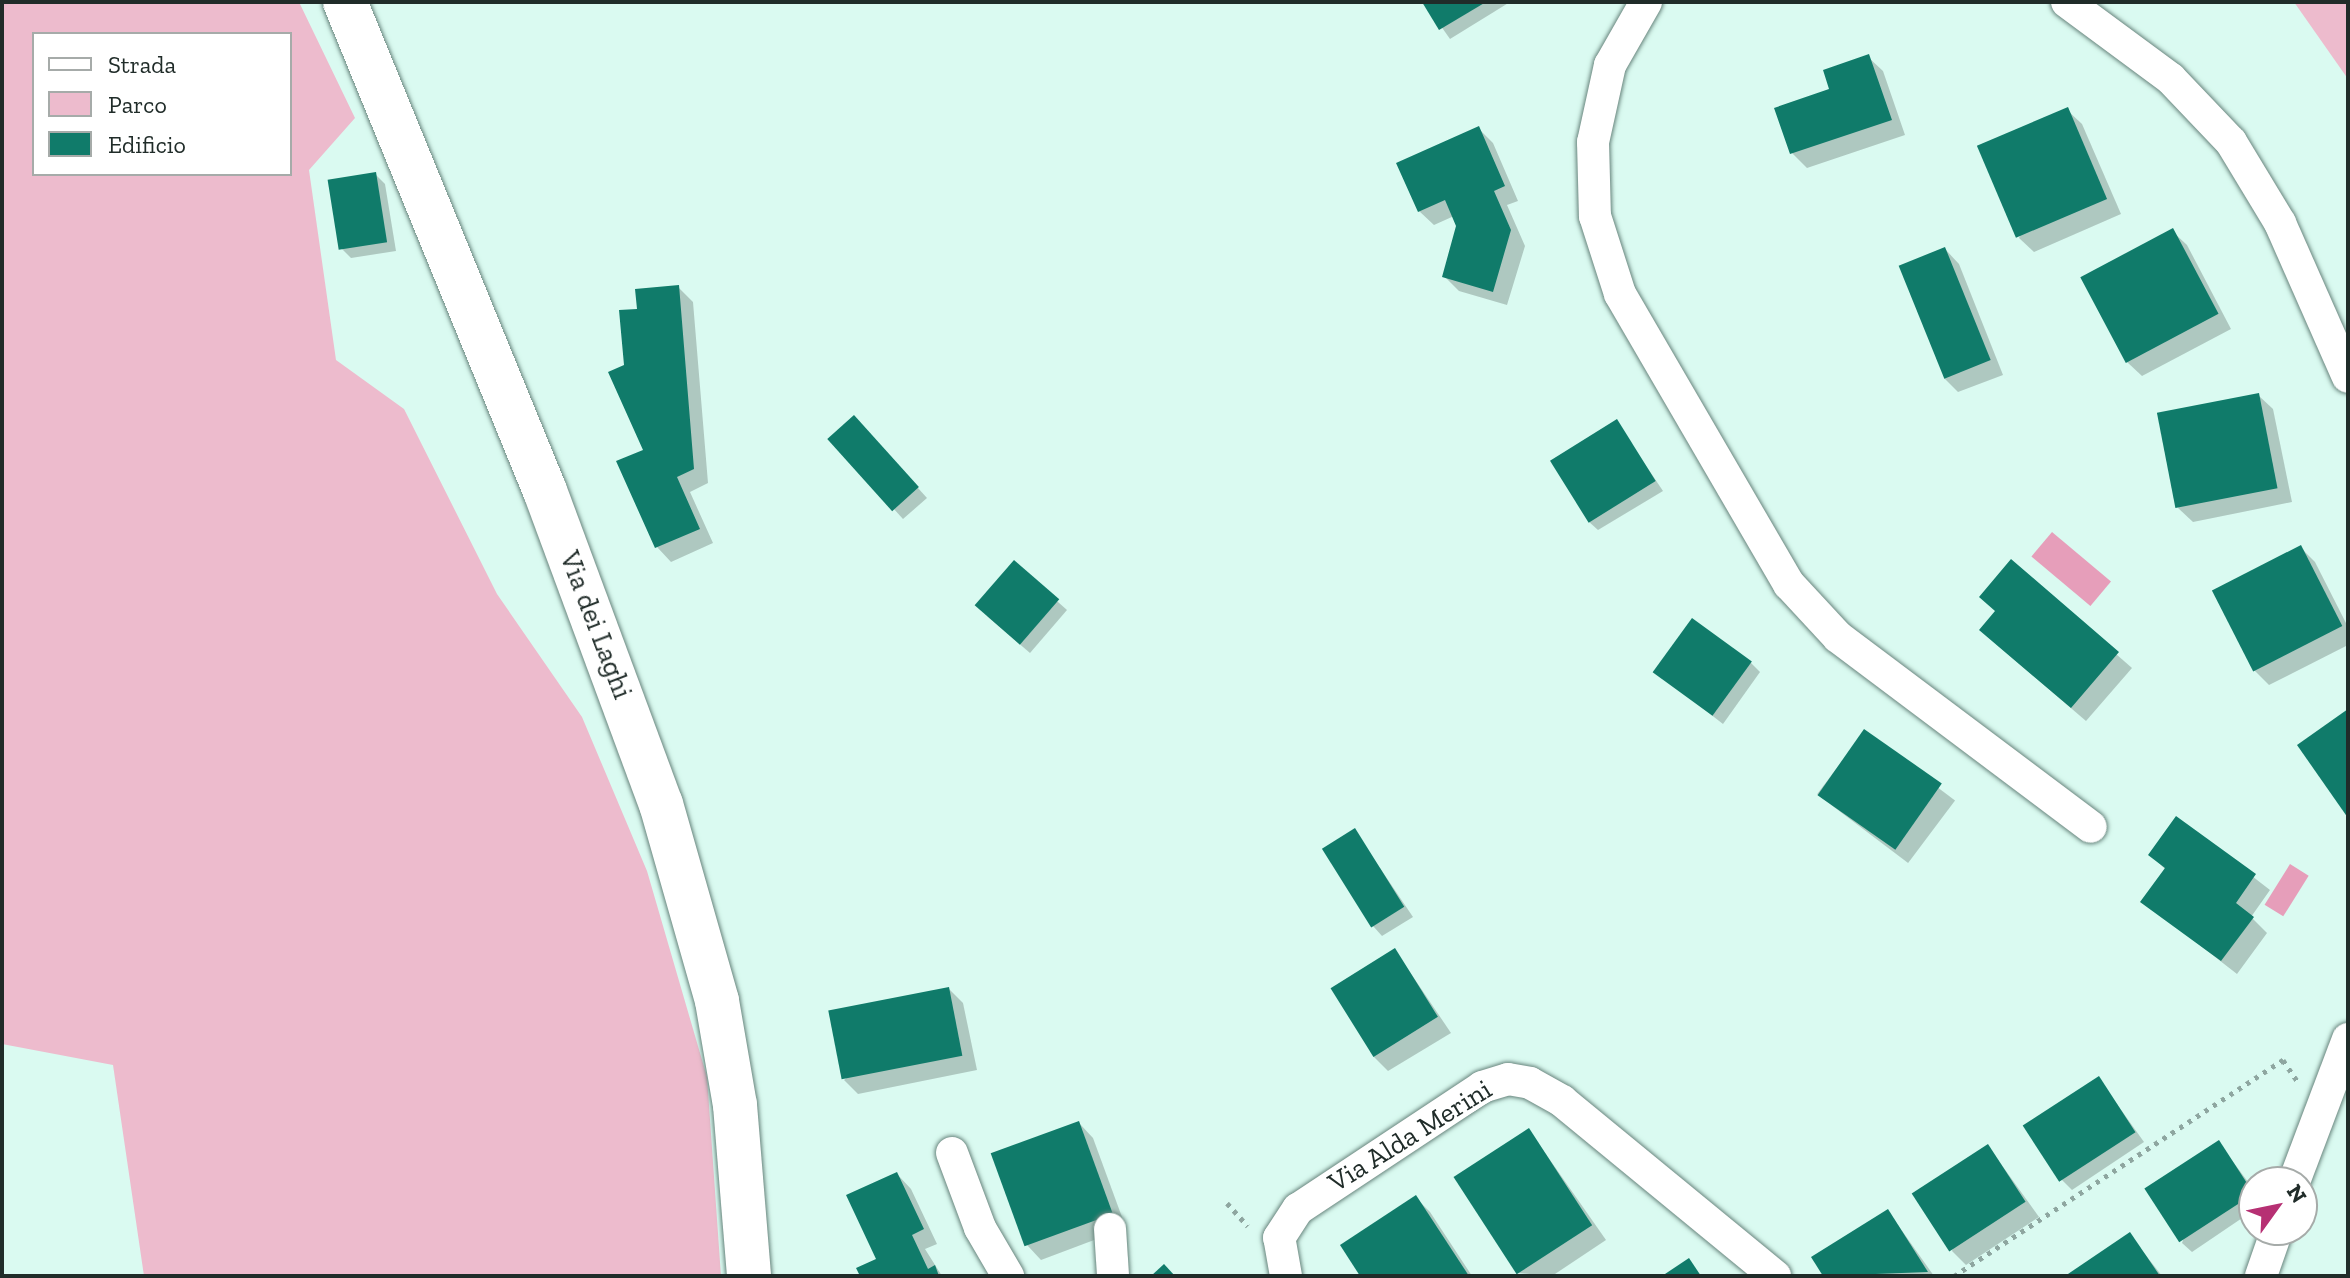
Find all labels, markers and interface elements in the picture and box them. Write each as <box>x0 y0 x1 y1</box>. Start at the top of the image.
legend <box>32 32 292 176</box>
text: Strada <box>108 50 176 79</box>
text: Parco <box>108 90 167 119</box>
text: Edificio <box>108 130 186 159</box>
street label: Via dei Laghi <box>552 546 640 704</box>
street label: Via Alda Merini <box>1322 1072 1498 1200</box>
north arrow <box>2238 1166 2318 1246</box>
text: N <box>2281 1179 2313 1208</box>

